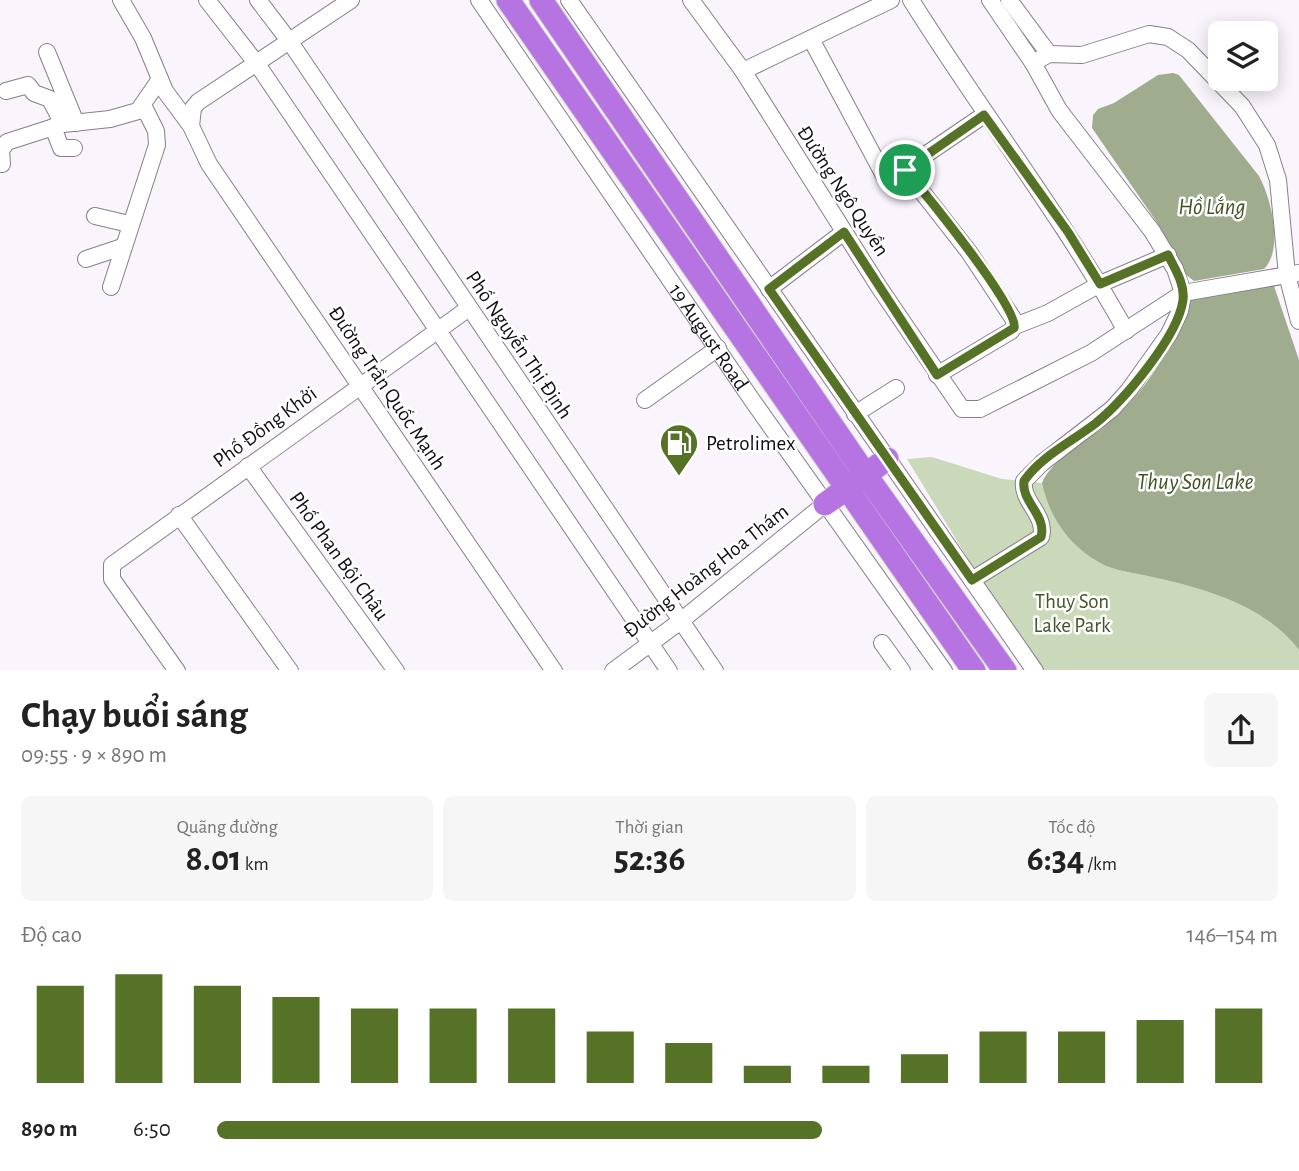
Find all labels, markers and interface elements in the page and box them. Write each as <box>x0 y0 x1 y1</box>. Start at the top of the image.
map controls <box>1208 21 1278 91</box>
button: layers <box>1208 21 1278 91</box>
street label: Đường Ngô Quyền <box>793 122 893 260</box>
pin <box>875 140 935 200</box>
icon: arrive <box>886 151 924 189</box>
water label: Hồ Lắng <box>1178 196 1246 219</box>
street label: Phố Nguyễn Thị Định <box>462 267 577 423</box>
street label: 19 August Road <box>665 280 753 394</box>
street label: Đường Trần Quốc Mạnh <box>324 302 450 474</box>
street label: Phố Đồng Khởi <box>209 382 321 472</box>
fuel station icon: Petrolimex <box>658 422 700 477</box>
place label: Petrolimex <box>706 433 795 454</box>
water label: Thuy Son Lake <box>1137 471 1254 494</box>
street label: Phố Phan Bội Châu <box>285 488 393 624</box>
street label: Đường Hoàng Hoa Thám <box>620 500 792 642</box>
park label: Thuy Son Lake Park <box>1033 591 1111 636</box>
button: share <box>1204 693 1278 767</box>
text: Chạy buổi sáng <box>21 697 248 735</box>
text: 09:55 · 9 × 890 m <box>21 744 167 767</box>
text: Quãng đường <box>177 818 278 837</box>
text: Thời gian <box>615 818 684 837</box>
text: Tốc độ <box>1048 818 1095 837</box>
text: 8.01 <box>186 842 242 877</box>
text: 52:36 <box>614 842 685 877</box>
text: 6:34 <box>1027 842 1084 877</box>
text: km <box>242 855 269 874</box>
text: /km <box>1084 855 1117 874</box>
text: Độ cao <box>21 924 82 947</box>
text: 146–154 m <box>1186 924 1278 947</box>
text: 890 m <box>21 1118 77 1141</box>
text: 6:50 <box>133 1118 171 1141</box>

